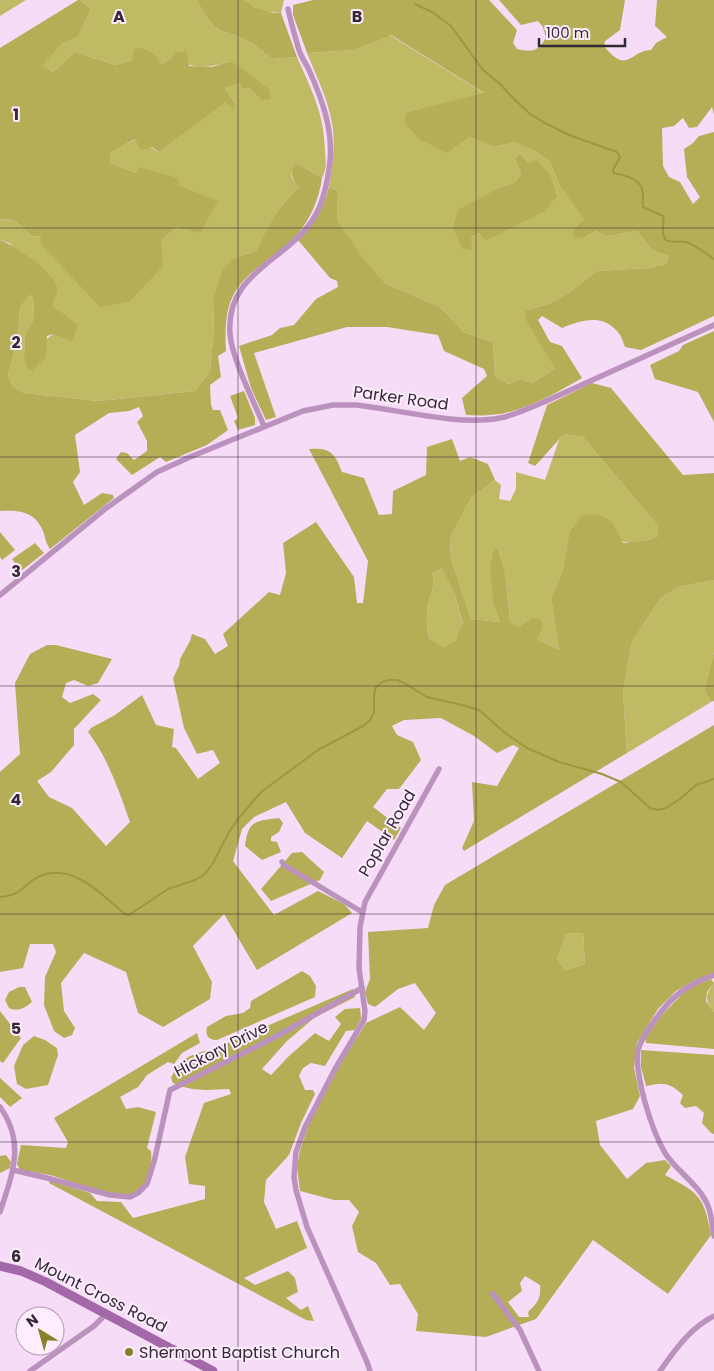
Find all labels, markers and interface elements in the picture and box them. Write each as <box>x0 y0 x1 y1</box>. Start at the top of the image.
text: A <box>113 5 125 28</box>
text: B <box>352 5 362 28</box>
scale bar <box>539 15 625 47</box>
text: 100 m <box>546 22 589 43</box>
text: 1 <box>13 103 19 126</box>
text: 2 <box>11 331 21 354</box>
street label: Parker Road <box>352 380 450 416</box>
text: 3 <box>11 560 21 583</box>
street label: Poplar Road <box>353 785 421 881</box>
text: 4 <box>11 788 22 811</box>
street label: Hickory Drive <box>170 1015 272 1083</box>
text: 5 <box>11 1017 21 1040</box>
text: 6 <box>11 1245 21 1268</box>
street label: Mount Cross Road <box>31 1252 171 1338</box>
north arrow <box>15 1306 65 1356</box>
text: N <box>22 1309 42 1332</box>
place label: Shermont Baptist Church <box>139 1341 340 1364</box>
marker: Shermont Baptist Church <box>123 1346 135 1358</box>

